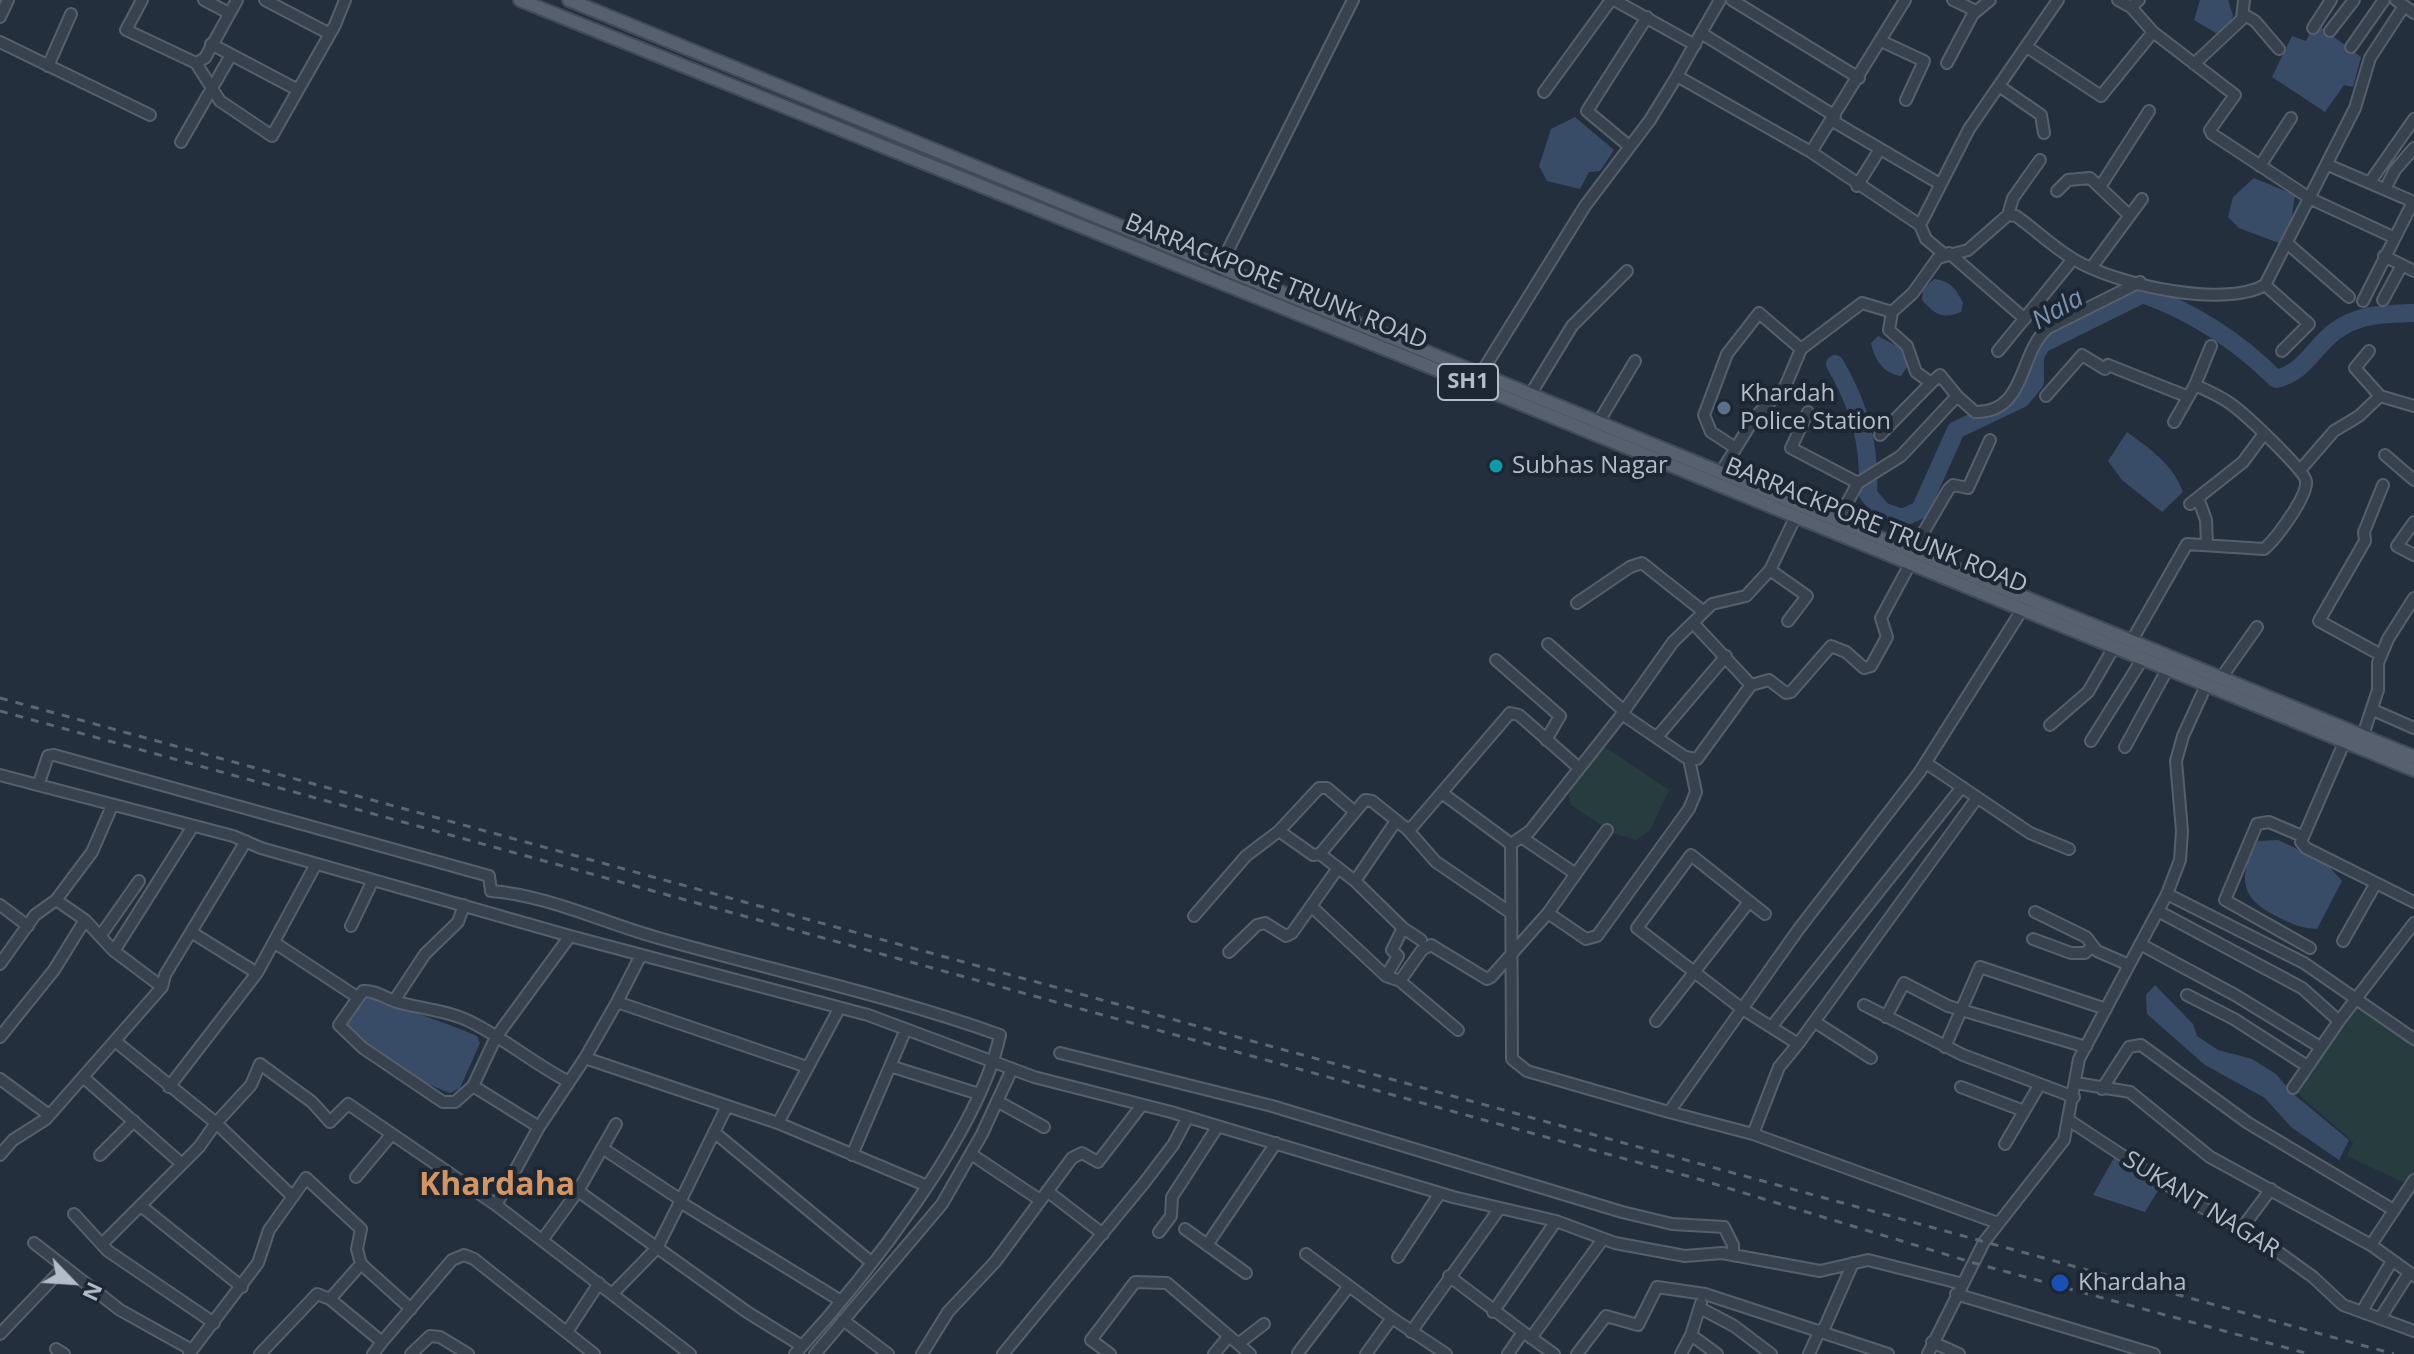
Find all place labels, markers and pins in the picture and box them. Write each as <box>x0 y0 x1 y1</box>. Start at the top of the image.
place label: Khardah Police Station <box>1740 380 1891 436</box>
marker: Khardah Police Station <box>1715 399 1733 417</box>
place label: Subhas Nagar <box>1512 452 1668 480</box>
marker: Subhas Nagar <box>1487 457 1505 475</box>
place label: Khardaha <box>2078 1269 2187 1297</box>
marker: Khardaha <box>2049 1272 2071 1294</box>

